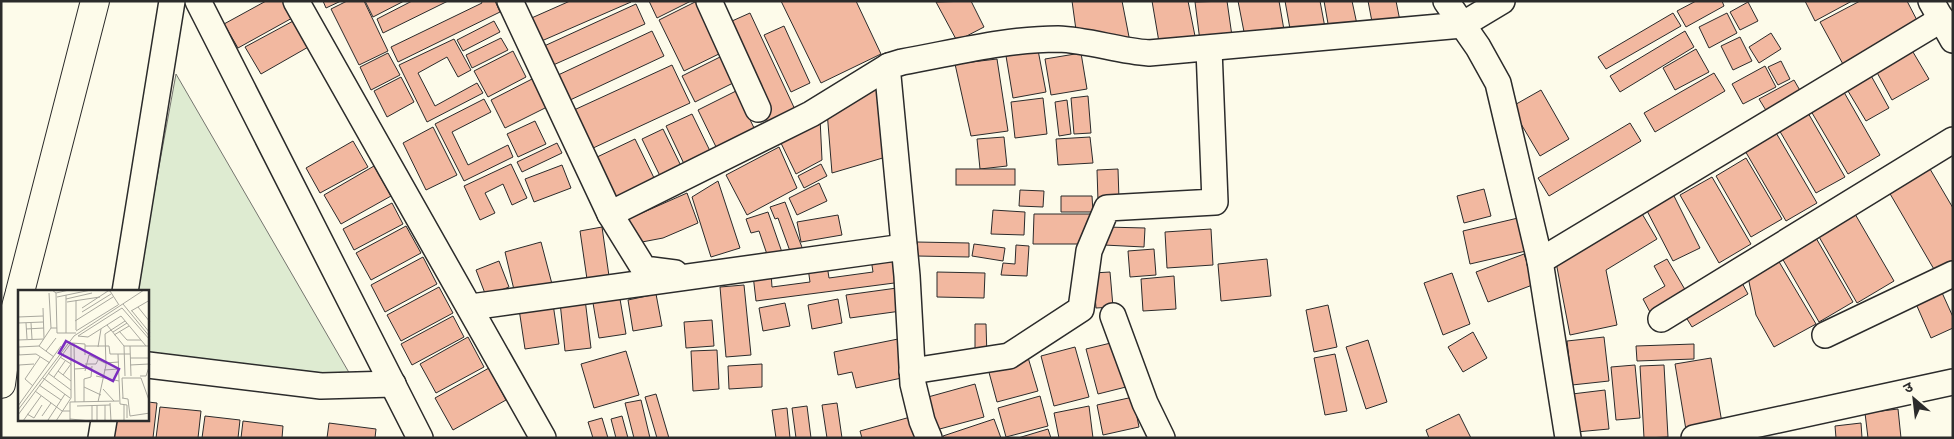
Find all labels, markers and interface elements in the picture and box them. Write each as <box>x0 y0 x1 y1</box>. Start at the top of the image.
inset map <box>18 290 149 422</box>
north arrow <box>1889 374 1939 424</box>
text: उ <box>1901 378 1916 397</box>

